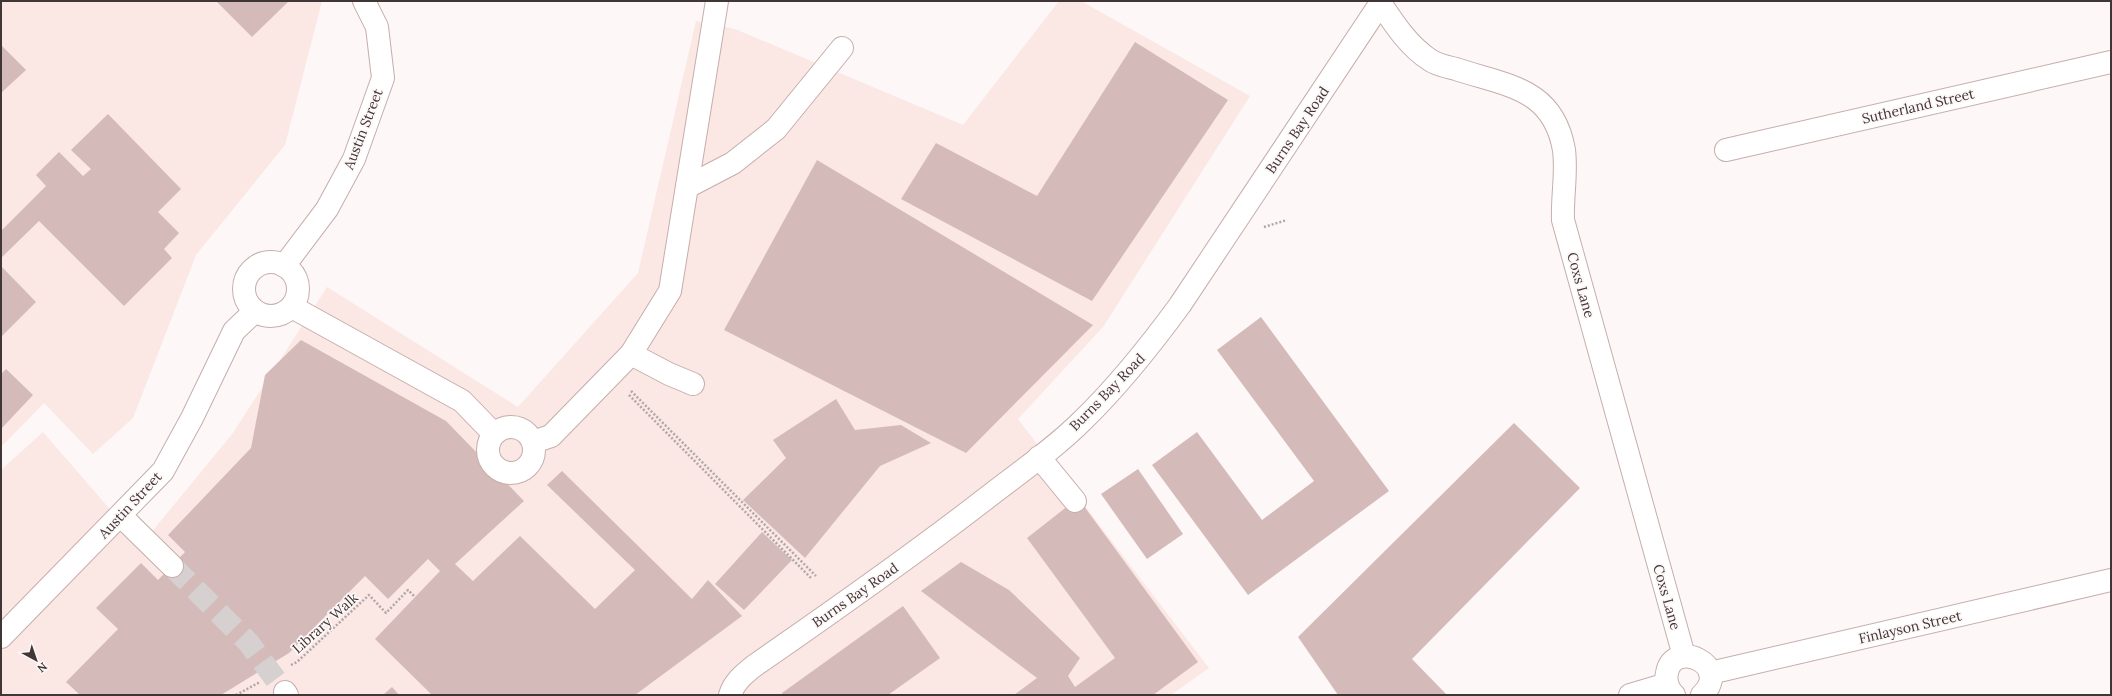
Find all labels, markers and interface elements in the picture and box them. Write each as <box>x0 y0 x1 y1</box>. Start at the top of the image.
street label: Burns Bay Road <box>1261 83 1333 177</box>
street label: Sutherland Street <box>1860 84 1977 128</box>
street label: Austin Street <box>339 86 387 173</box>
street label: Coxs Lane <box>1563 250 1599 320</box>
street label: Burns Bay Road <box>1065 349 1149 435</box>
street label: Austin Street <box>94 467 166 543</box>
street label: Burns Bay Road <box>808 559 902 631</box>
street label: Coxs Lane <box>1649 562 1685 632</box>
street label: Library Walk <box>288 588 362 657</box>
street label: Finlayson Street <box>1857 606 1964 648</box>
north arrow <box>16 640 56 680</box>
text: N <box>34 660 50 676</box>

